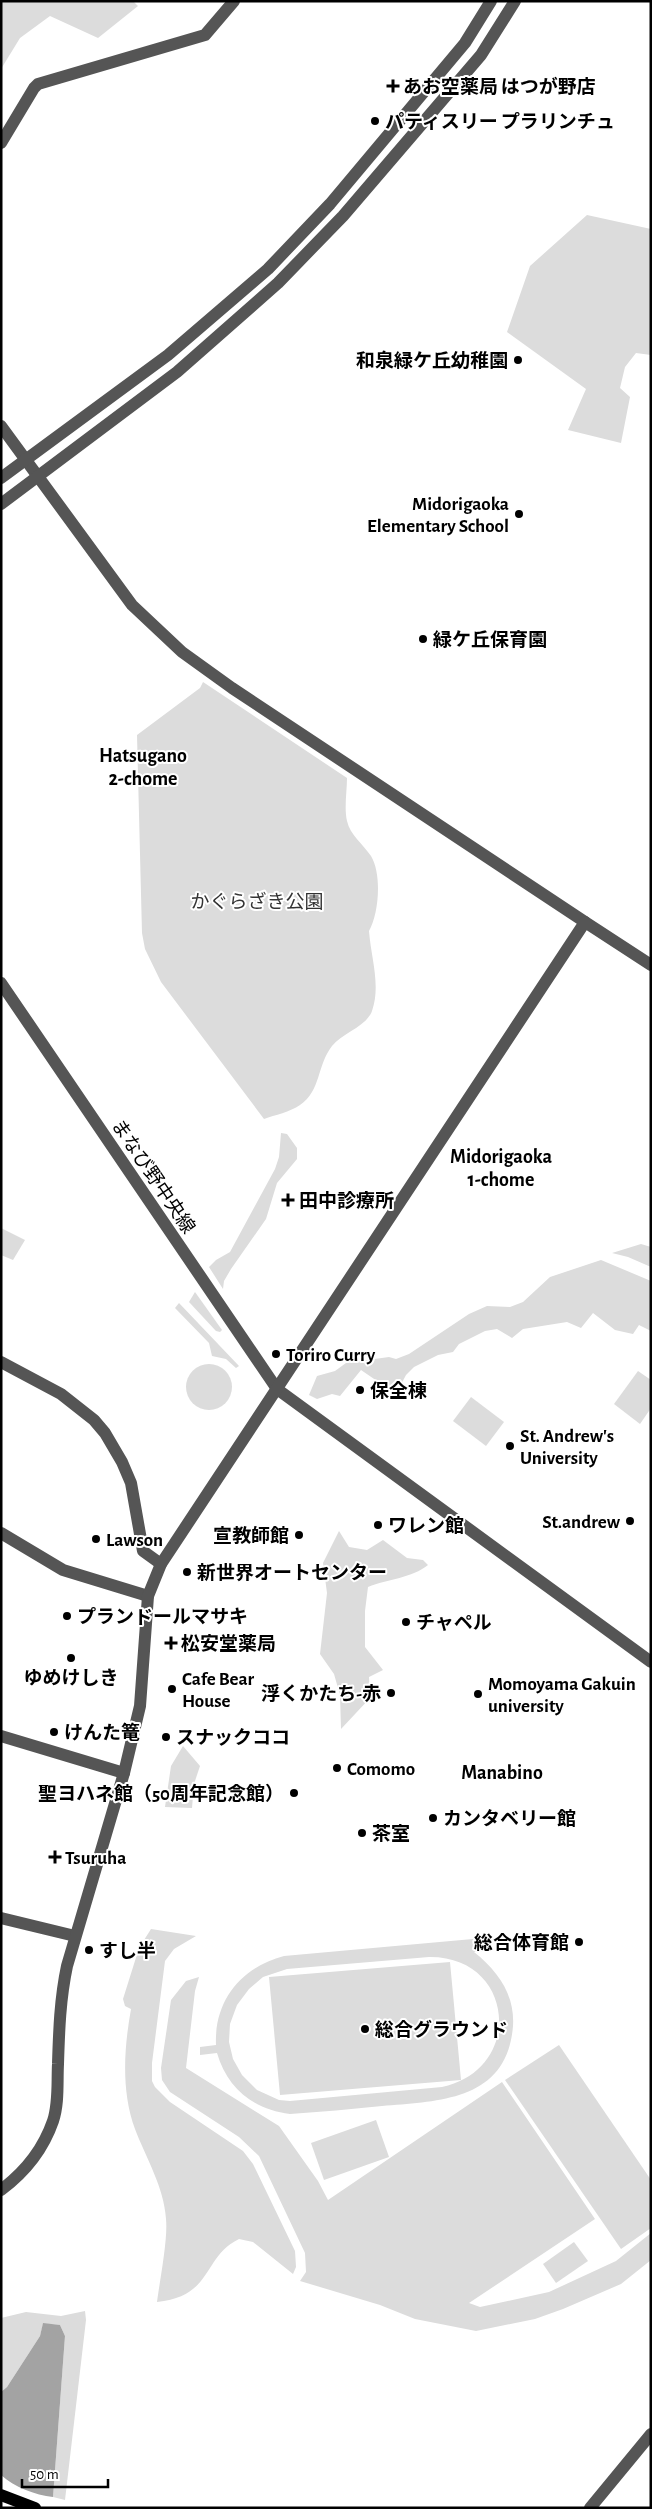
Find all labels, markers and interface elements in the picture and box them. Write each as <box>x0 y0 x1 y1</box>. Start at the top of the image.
place label: あお空薬局 はつが野店 <box>403 76 596 97</box>
marker: あお空薬局 はつが野店 <box>387 80 399 92</box>
place label: パティスリー プラリンチュ <box>385 112 615 132</box>
marker: パティスリー プラリンチュ <box>369 115 381 127</box>
place label: 和泉緑ケ丘幼稚園 <box>356 350 508 371</box>
marker: 和泉緑ケ丘幼稚園 <box>512 354 524 366</box>
place label: Midorigaoka Elementary School <box>367 495 509 536</box>
marker: Midorigaoka Elementary School <box>513 508 525 520</box>
place label: 緑ケ丘保育園 <box>433 630 547 650</box>
marker: 緑ケ丘保育園 <box>417 633 429 645</box>
district label: Hatsugano 2-chome <box>99 746 187 789</box>
park label: かぐらざき公園 <box>190 891 324 912</box>
street label: まなび野中央線 <box>108 1116 199 1237</box>
district label: Midorigaoka 1-chome <box>450 1147 552 1190</box>
place label: 田中診療所 <box>299 1191 394 1211</box>
marker: 田中診療所 <box>281 1193 295 1207</box>
place label: Toriro Curry <box>286 1346 376 1365</box>
marker: Toriro Curry <box>270 1348 282 1360</box>
place label: 保全棟 <box>370 1380 427 1401</box>
marker: 保全棟 <box>354 1384 366 1396</box>
place label: St. Andrew's University <box>520 1427 614 1468</box>
marker: St. Andrew's University <box>504 1440 516 1452</box>
place label: St.andrew <box>542 1513 621 1532</box>
marker: St.andrew <box>624 1515 636 1527</box>
place label: ワレン館 <box>388 1516 464 1536</box>
marker: ワレン館 <box>372 1519 384 1531</box>
place label: 宣教師館 <box>213 1526 289 1546</box>
marker: 宣教師館 <box>293 1529 305 1541</box>
place label: Lawson <box>106 1531 163 1550</box>
marker: Lawson <box>90 1533 102 1545</box>
place label: 新世界オートセンター <box>197 1563 387 1583</box>
marker: 新世界オートセンター <box>181 1566 193 1578</box>
place label: プランドールマサキ <box>77 1607 248 1627</box>
marker: プランドールマサキ <box>61 1610 73 1622</box>
place label: チャペル <box>416 1613 492 1633</box>
marker: チャペル <box>400 1616 412 1628</box>
place label: 松安堂薬局 <box>181 1634 276 1654</box>
marker: 松安堂薬局 <box>165 1637 177 1649</box>
marker: ゆめけしき <box>65 1652 77 1664</box>
place label: ゆめけしき <box>23 1668 119 1688</box>
place label: Cafe Bear House <box>182 1670 255 1711</box>
place label: Momoyama Gakuin university <box>488 1675 636 1716</box>
marker: Cafe Bear House <box>166 1683 178 1695</box>
place label: 浮くかたち-赤 <box>261 1683 381 1704</box>
marker: 浮くかたち-赤 <box>385 1687 397 1699</box>
marker: Momoyama Gakuin university <box>472 1688 484 1700</box>
place label: けんた篭 <box>64 1722 140 1743</box>
marker: けんた篭 <box>48 1726 60 1738</box>
place label: スナックココ <box>176 1728 290 1748</box>
marker: スナックココ <box>160 1731 172 1743</box>
place label: Comomo <box>347 1760 415 1779</box>
marker: Comomo <box>331 1762 343 1774</box>
district label: Manabino <box>461 1763 543 1783</box>
place label: 聖ヨハネ館（50周年記念館） <box>38 1783 284 1804</box>
marker: 聖ヨハネ館（50周年記念館） <box>288 1787 300 1799</box>
place label: カンタベリー館 <box>443 1809 576 1829</box>
marker: カンタベリー館 <box>427 1812 439 1824</box>
place label: 茶室 <box>372 1824 410 1844</box>
marker: 茶室 <box>356 1827 368 1839</box>
place label: Tsuruha <box>65 1849 126 1868</box>
marker: Tsuruha <box>49 1851 61 1863</box>
place label: 総合体育館 <box>474 1932 569 1953</box>
marker: 総合体育館 <box>573 1936 585 1948</box>
place label: すし半 <box>99 1941 156 1961</box>
marker: すし半 <box>83 1944 95 1956</box>
place label: 総合グラウンド <box>375 2019 508 2040</box>
marker: 総合グラウンド <box>359 2023 371 2035</box>
scale bar <box>22 2456 109 2488</box>
text: 50 m <box>30 2467 59 2482</box>

